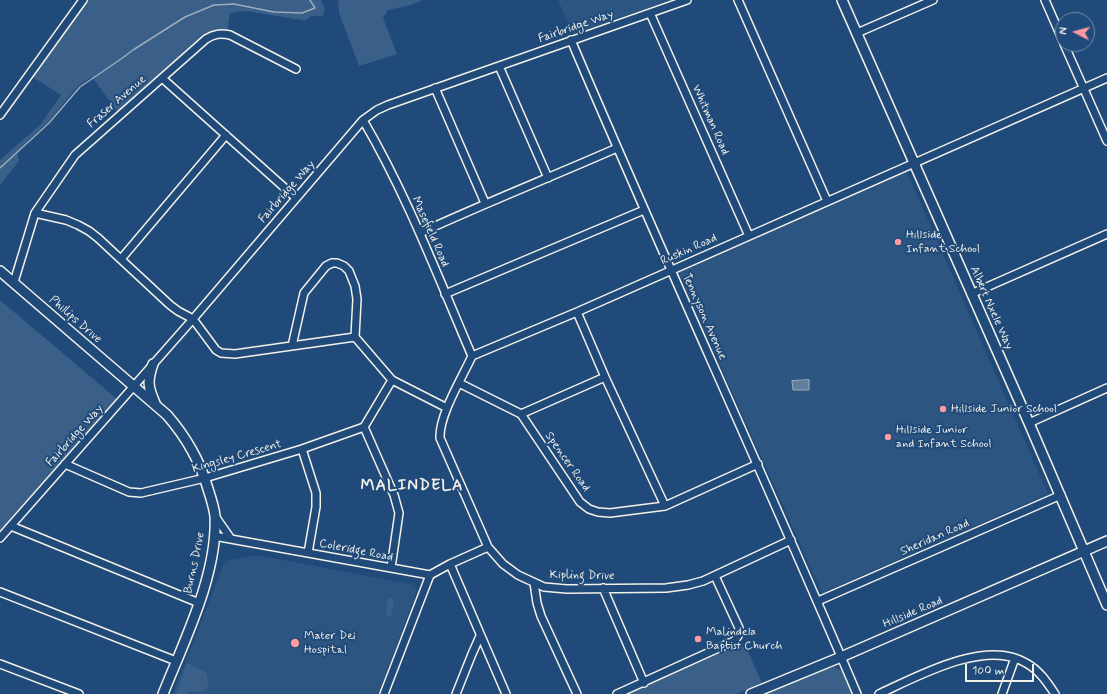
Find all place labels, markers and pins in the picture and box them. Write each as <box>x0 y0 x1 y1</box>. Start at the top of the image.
place label: Hillside Infant School <box>906 228 980 256</box>
marker: Hillside Infant School <box>893 237 903 247</box>
place label: Hillside Junior School <box>951 402 1057 416</box>
marker: Hillside Junior School <box>938 404 948 414</box>
place label: Hillside Junior and Infant School <box>896 423 991 451</box>
marker: Hillside Junior and Infant School <box>883 432 893 442</box>
place label: Malindela Baptist Church <box>706 625 782 653</box>
place label: Mater Dei Hospital <box>304 629 356 657</box>
marker: Malindela Baptist Church <box>693 634 703 644</box>
marker: Mater Dei Hospital <box>289 637 301 649</box>

